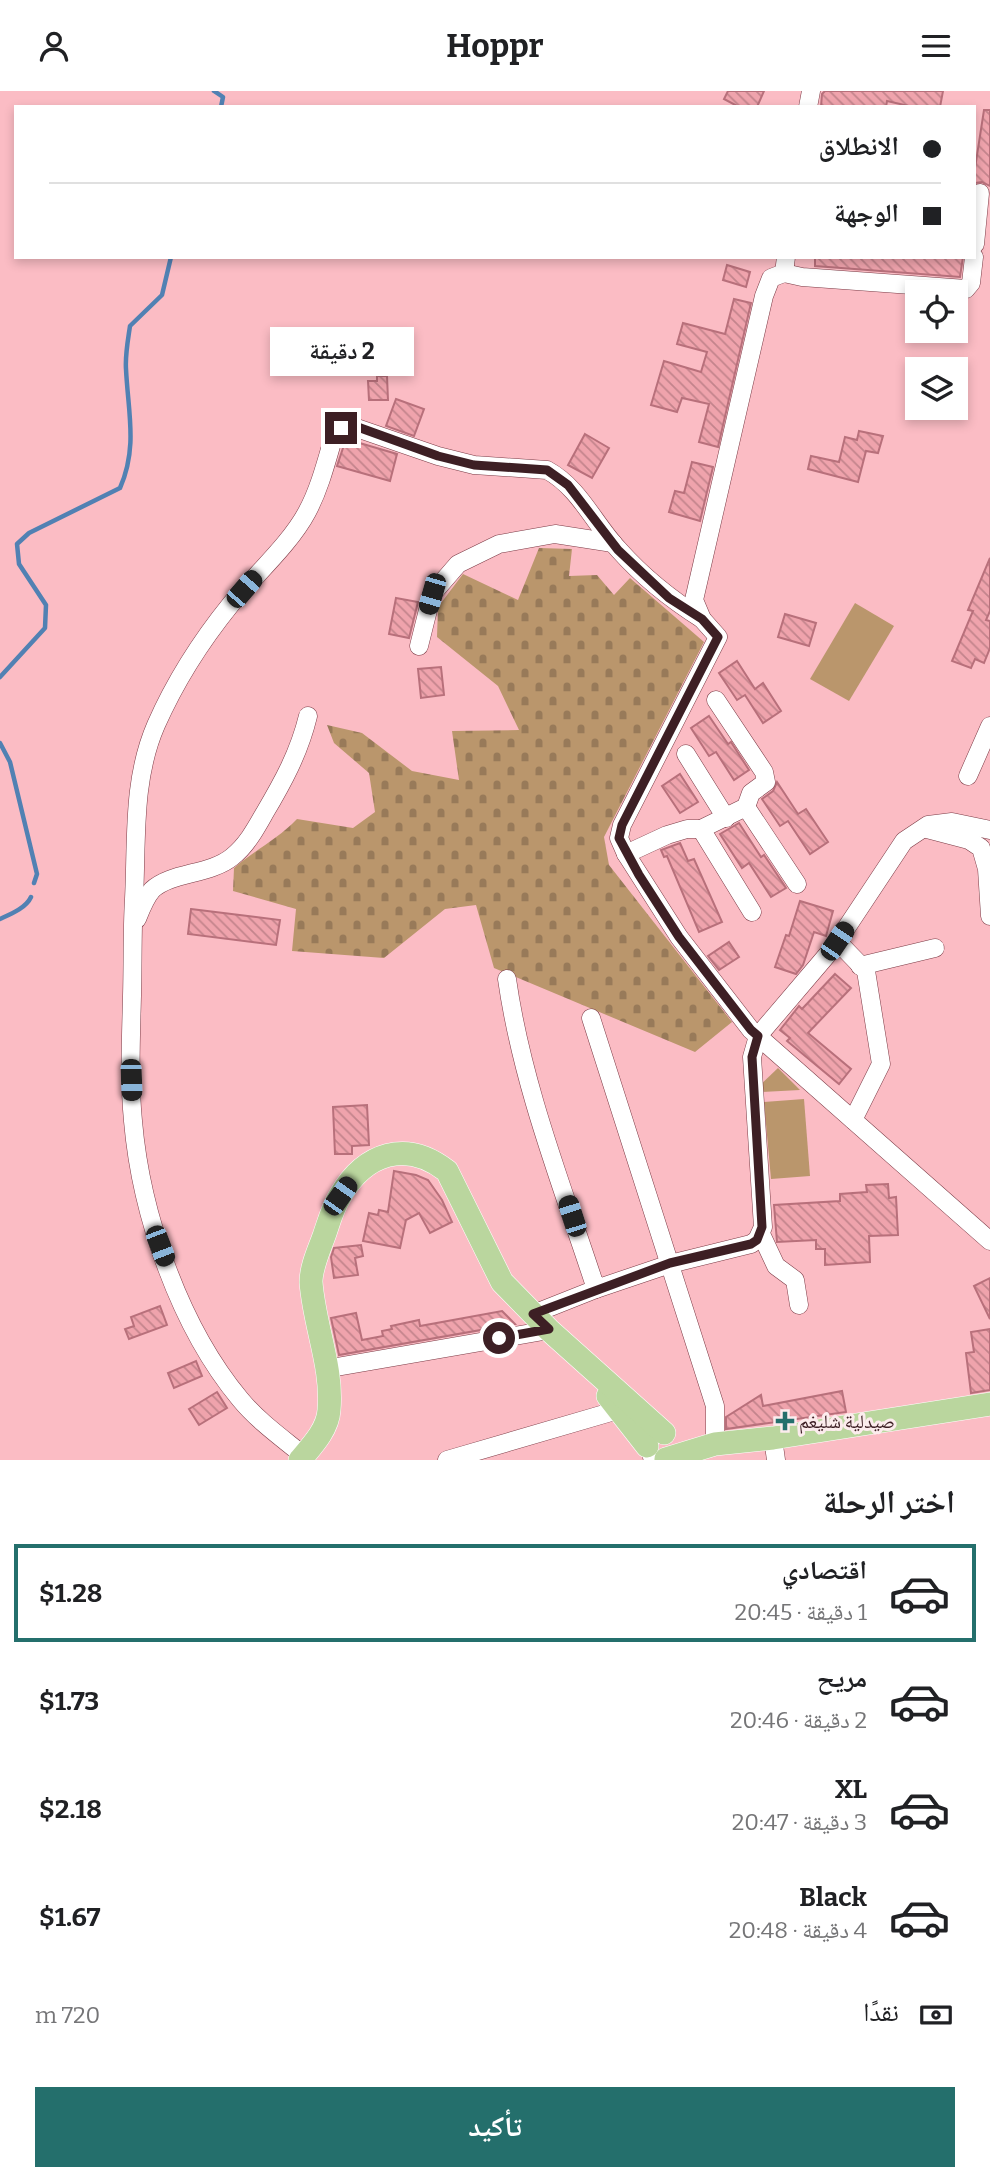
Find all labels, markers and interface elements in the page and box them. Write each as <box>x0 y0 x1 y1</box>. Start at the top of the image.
icon: person <box>35 27 73 65</box>
text: Hoppr <box>446 27 544 65</box>
icon: menu <box>917 27 955 65</box>
text: الانطلاق <box>819 131 899 162</box>
text: الوجهة <box>834 198 899 229</box>
map controls <box>905 280 968 420</box>
button: locate <box>905 280 968 343</box>
callout: 2 دقيقة <box>269 327 413 375</box>
text: 2 دقيقة <box>309 337 375 365</box>
button: layers <box>905 357 968 420</box>
route end <box>325 412 357 444</box>
car <box>223 566 266 612</box>
car <box>417 571 448 617</box>
car <box>817 918 858 964</box>
car <box>120 1059 143 1101</box>
car <box>320 1173 361 1219</box>
car <box>556 1193 589 1239</box>
car <box>143 1223 178 1269</box>
route start <box>483 1322 515 1354</box>
place label: صيدلية شليغم <box>799 1410 895 1434</box>
marker: صيدلية شليغم <box>777 1413 793 1429</box>
text: اختر الرحلة <box>823 1483 955 1521</box>
text: اقتصادي <box>782 1555 867 1586</box>
icon: car <box>888 1562 951 1625</box>
text: $1.28 <box>39 1578 103 1609</box>
text: 1 دقيقة · 20:45 <box>734 1598 867 1626</box>
text: مريح <box>817 1663 867 1694</box>
icon: car <box>888 1670 951 1733</box>
text: $1.73 <box>39 1686 99 1717</box>
text: 2 دقيقة · 20:46 <box>730 1706 867 1734</box>
text: XL <box>835 1774 867 1805</box>
icon: car <box>888 1778 951 1841</box>
text: $2.18 <box>39 1794 102 1825</box>
text: 3 دقيقة · 20:47 <box>732 1808 867 1836</box>
text: Black <box>799 1882 867 1913</box>
icon: car <box>888 1886 951 1949</box>
text: $1.67 <box>39 1902 100 1933</box>
text: 4 دقيقة · 20:48 <box>729 1916 867 1944</box>
icon: cash <box>917 1996 955 2034</box>
text: نقدًا <box>863 1997 899 2028</box>
text: 720 m <box>35 2001 100 2029</box>
button: تأكيد <box>35 2087 955 2167</box>

